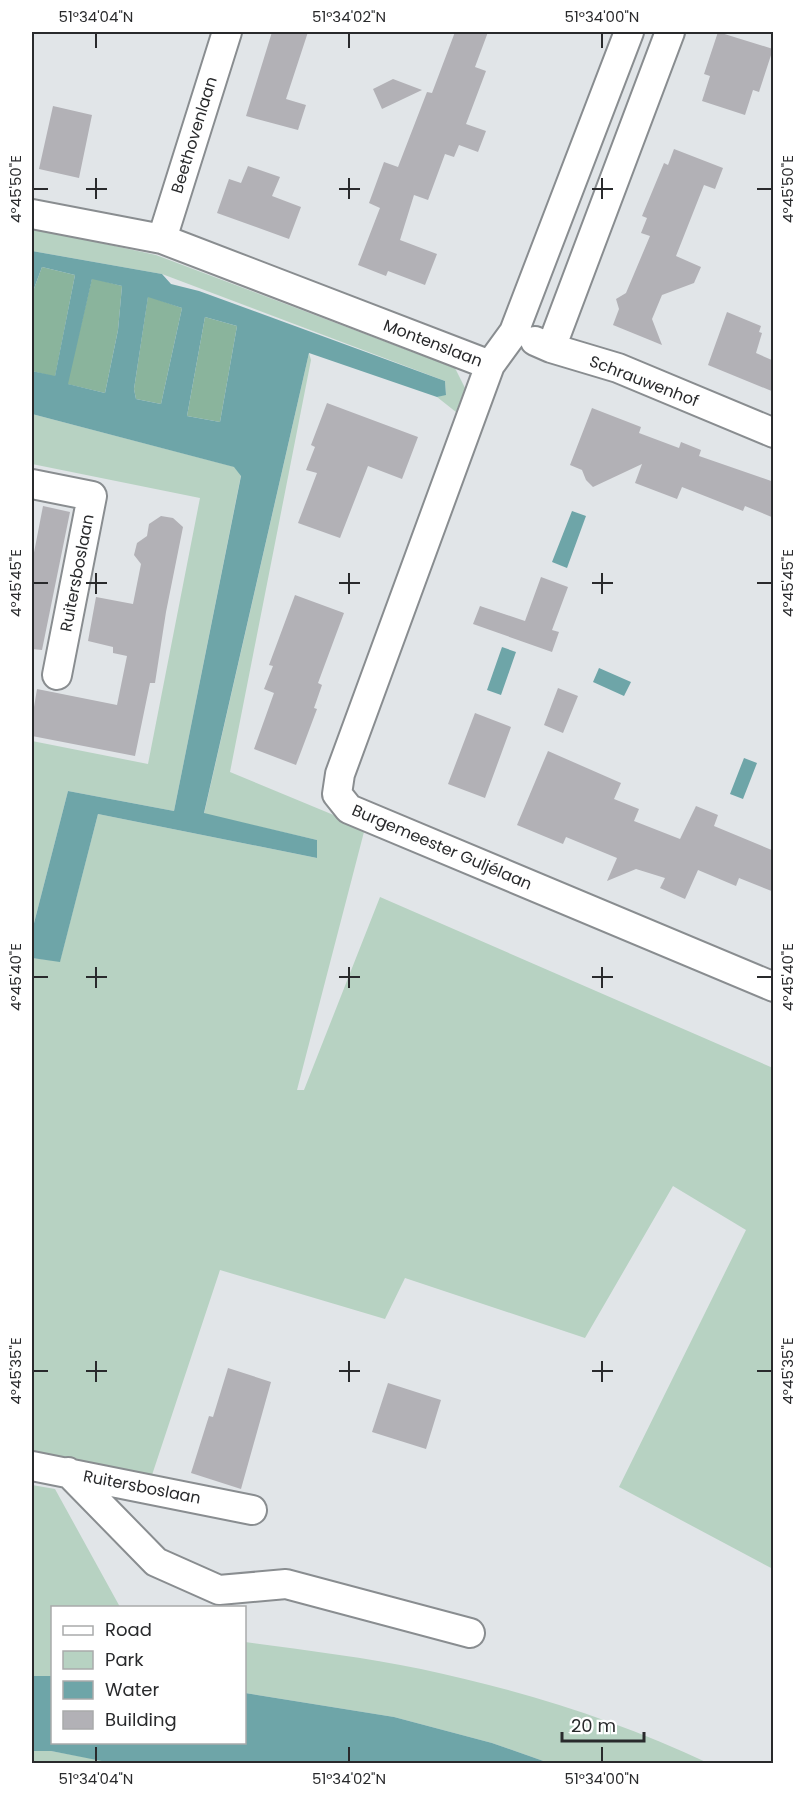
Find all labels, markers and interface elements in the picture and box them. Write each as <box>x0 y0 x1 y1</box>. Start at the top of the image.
text: 51°34'04"N <box>59 6 133 27</box>
text: 51°34'02"N <box>312 6 386 27</box>
text: 51°34'00"N <box>565 6 639 27</box>
street label: Beethovenlaan <box>165 74 223 196</box>
text: 4°45'50"E <box>5 155 26 223</box>
text: 4°45'50"E <box>777 155 798 223</box>
street label: Montenslaan <box>380 314 486 372</box>
street label: Schrauwenhof <box>586 350 702 412</box>
street label: Ruitersboslaan <box>54 512 100 634</box>
text: 4°45'45"E <box>5 549 26 617</box>
text: 4°45'45"E <box>777 549 798 617</box>
street label: Burgemeester Guljélaan <box>348 799 536 895</box>
text: 4°45'40"E <box>5 943 26 1011</box>
text: 4°45'40"E <box>777 943 798 1011</box>
text: 4°45'35"E <box>5 1337 26 1405</box>
text: 4°45'35"E <box>777 1337 798 1405</box>
street label: Ruitersboslaan <box>81 1464 203 1510</box>
legend <box>51 1606 246 1744</box>
text: Road <box>105 1617 152 1642</box>
text: Park <box>105 1647 144 1672</box>
text: Water <box>105 1677 159 1702</box>
scale bar <box>562 1705 644 1743</box>
text: Building <box>105 1707 177 1732</box>
text: 20 m <box>571 1713 616 1738</box>
text: 51°34'04"N <box>59 1768 133 1789</box>
text: 51°34'02"N <box>312 1768 386 1789</box>
text: 51°34'00"N <box>565 1768 639 1789</box>

